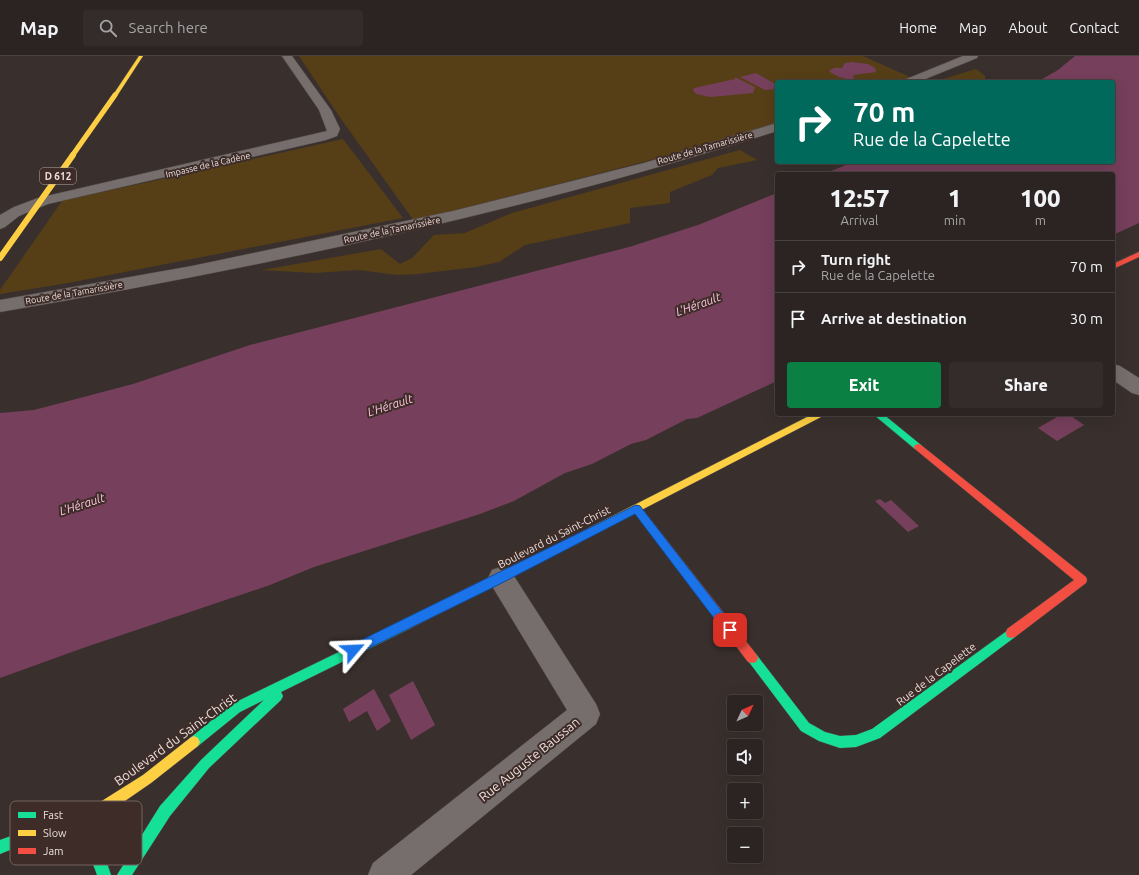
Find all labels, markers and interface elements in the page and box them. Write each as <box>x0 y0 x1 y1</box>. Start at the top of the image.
search box <box>83 10 363 46</box>
text: Map <box>20 17 59 39</box>
icon: search <box>97 17 119 39</box>
text: Search here <box>129 19 208 36</box>
text: Home <box>899 20 937 36</box>
text: Map <box>959 20 987 36</box>
text: About <box>1009 20 1048 36</box>
text: Contact <box>1070 20 1119 36</box>
icon: right <box>787 96 839 148</box>
text: 70 m <box>853 96 915 127</box>
text: Rue de la Capelette <box>853 129 1011 149</box>
street label: Route de la Tamarissière <box>656 130 754 166</box>
street label: Impasse de la Cadène <box>165 150 251 180</box>
road number: D 612 <box>40 168 76 184</box>
text: 12:57 <box>829 185 889 212</box>
text: 1 <box>948 185 961 212</box>
text: 100 <box>1020 185 1061 212</box>
text: Arrival <box>840 213 878 227</box>
text: min <box>944 213 966 227</box>
text: m <box>1035 213 1046 227</box>
street label: Route de la Tamarissière <box>343 215 441 245</box>
text: Turn right <box>821 251 891 268</box>
icon: right <box>787 256 809 278</box>
text: 70 m <box>1070 258 1103 275</box>
text: Rue de la Capelette <box>821 268 935 282</box>
street label: Route de la Tamarissière <box>25 280 123 306</box>
water label: L'Hérault <box>674 290 723 318</box>
icon: arrive <box>787 308 809 330</box>
text: Arrive at destination <box>821 310 967 327</box>
text: 30 m <box>1070 310 1103 327</box>
button: Exit <box>787 362 941 408</box>
button: Share <box>949 362 1103 408</box>
water label: L'Hérault <box>366 391 415 418</box>
water label: L'Hérault <box>58 490 107 517</box>
street label: Boulevard du Saint-Christ <box>496 503 613 571</box>
pin <box>713 613 747 647</box>
icon: arrive <box>719 619 741 641</box>
position arrow <box>332 629 374 671</box>
street label: Rue de la Capelette <box>894 640 978 708</box>
street label: Boulevard du Saint-Christ <box>111 690 239 788</box>
north arrow <box>727 695 763 731</box>
map controls <box>727 695 763 863</box>
street label: Rue Auguste Baussan <box>476 714 582 804</box>
button: sound <box>727 739 763 775</box>
button: + <box>727 783 763 819</box>
legend <box>10 801 142 865</box>
text: Fast <box>43 809 64 821</box>
text: Slow <box>43 827 67 839</box>
button: − <box>727 827 763 863</box>
text: Jam <box>43 845 64 857</box>

